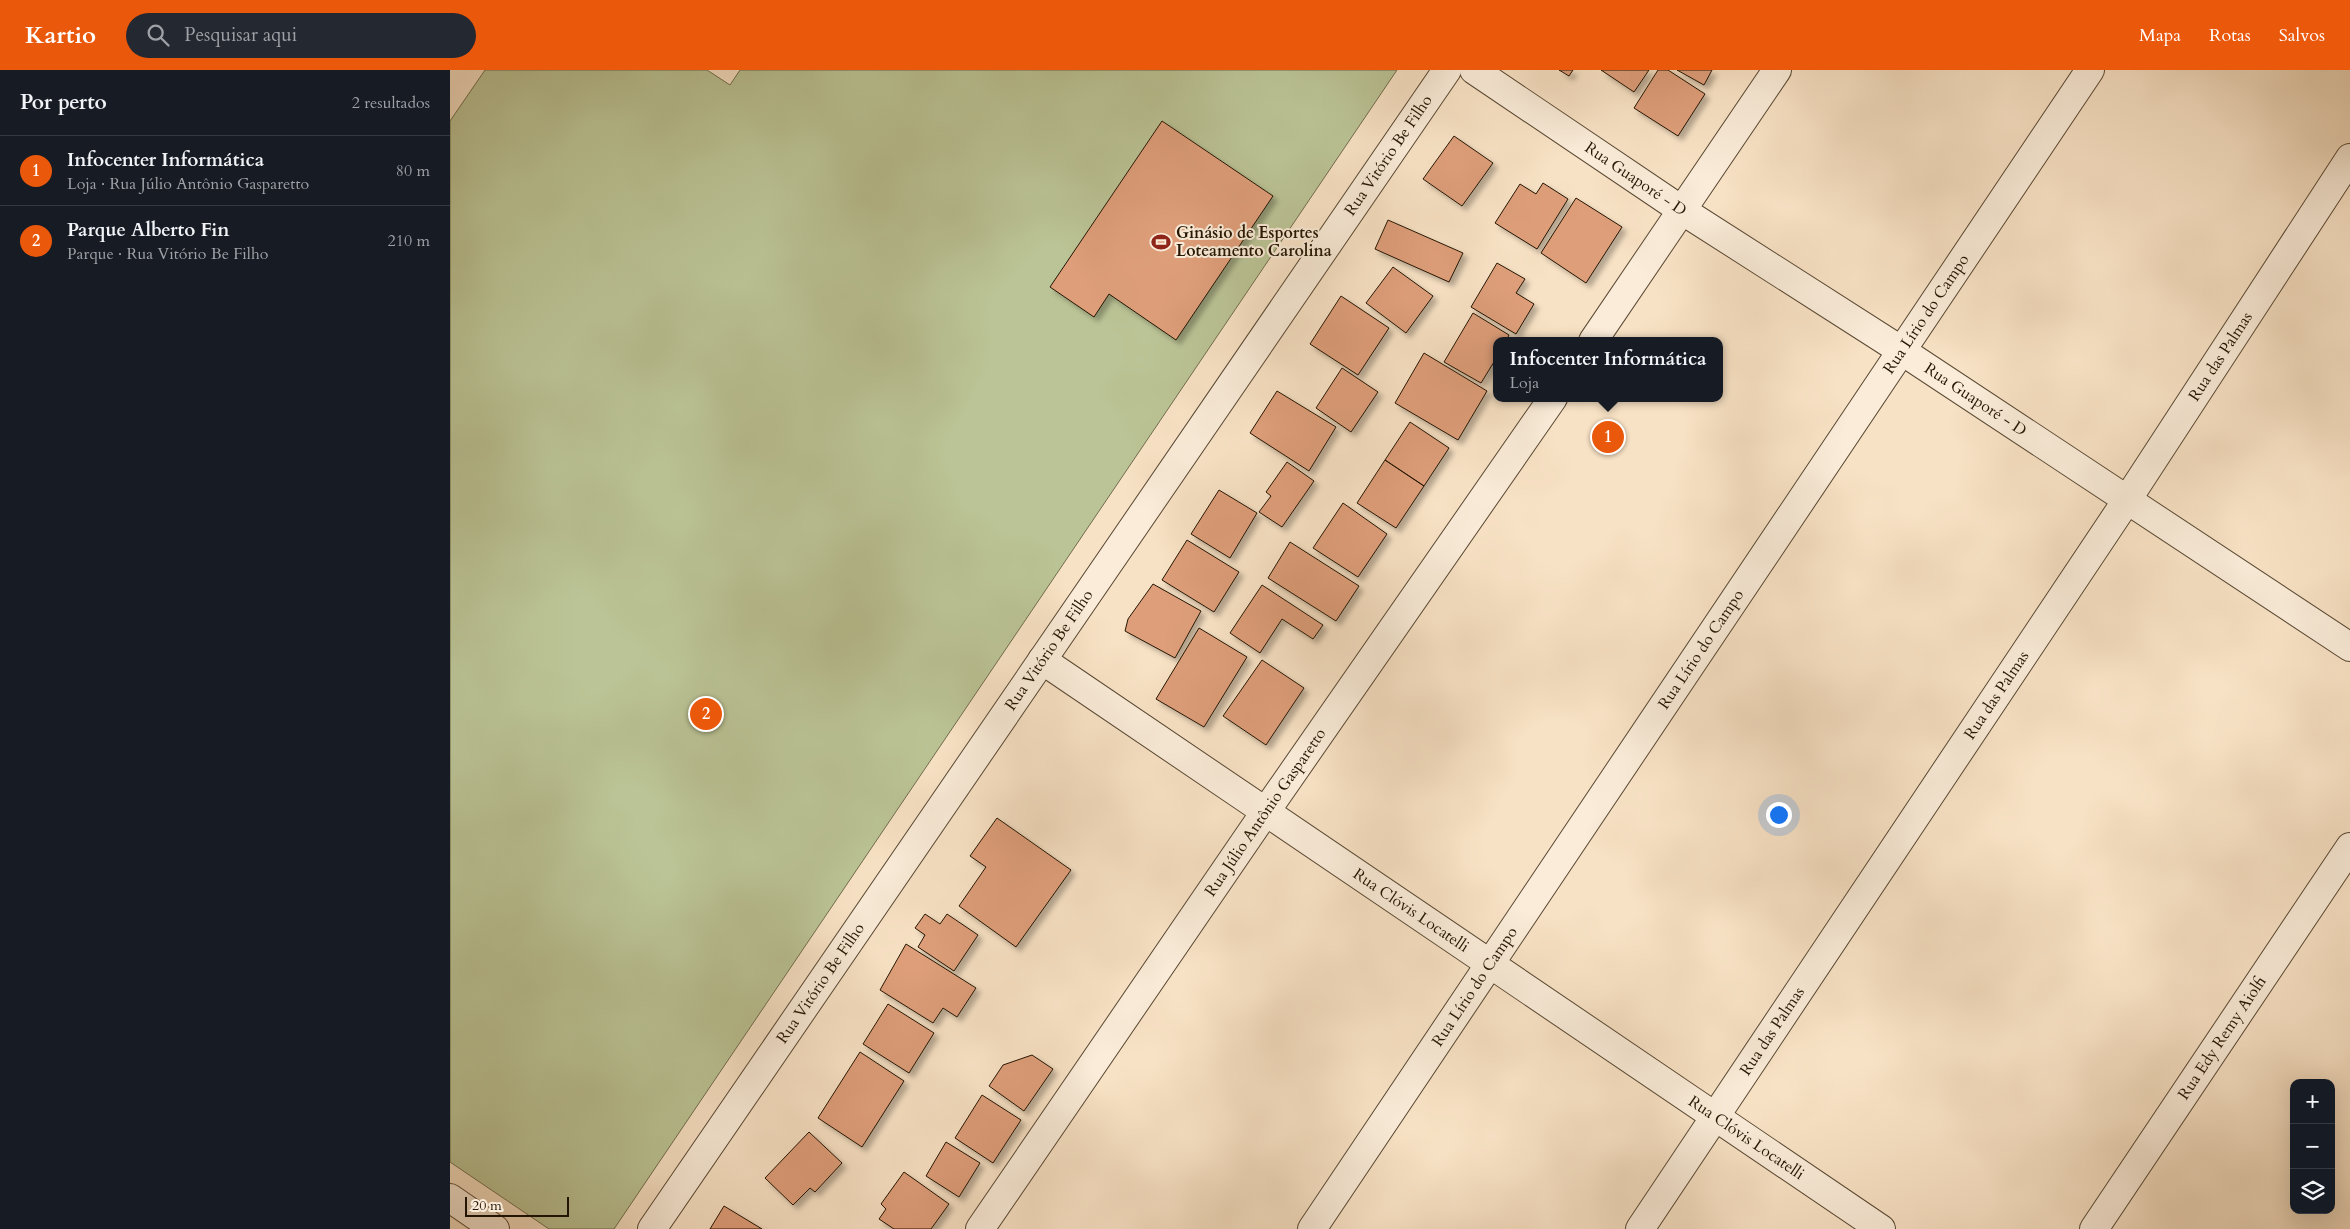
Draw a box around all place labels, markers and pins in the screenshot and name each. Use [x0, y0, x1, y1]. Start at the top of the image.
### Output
place label: Ginásio de Esportes Loteamento Carolina [1176, 222, 1332, 262]
sports icon: Ginásio de Esportes Loteamento Carolina [1150, 231, 1172, 253]
pin: 1 [1592, 418, 1624, 456]
pin: 2 [690, 695, 722, 733]

